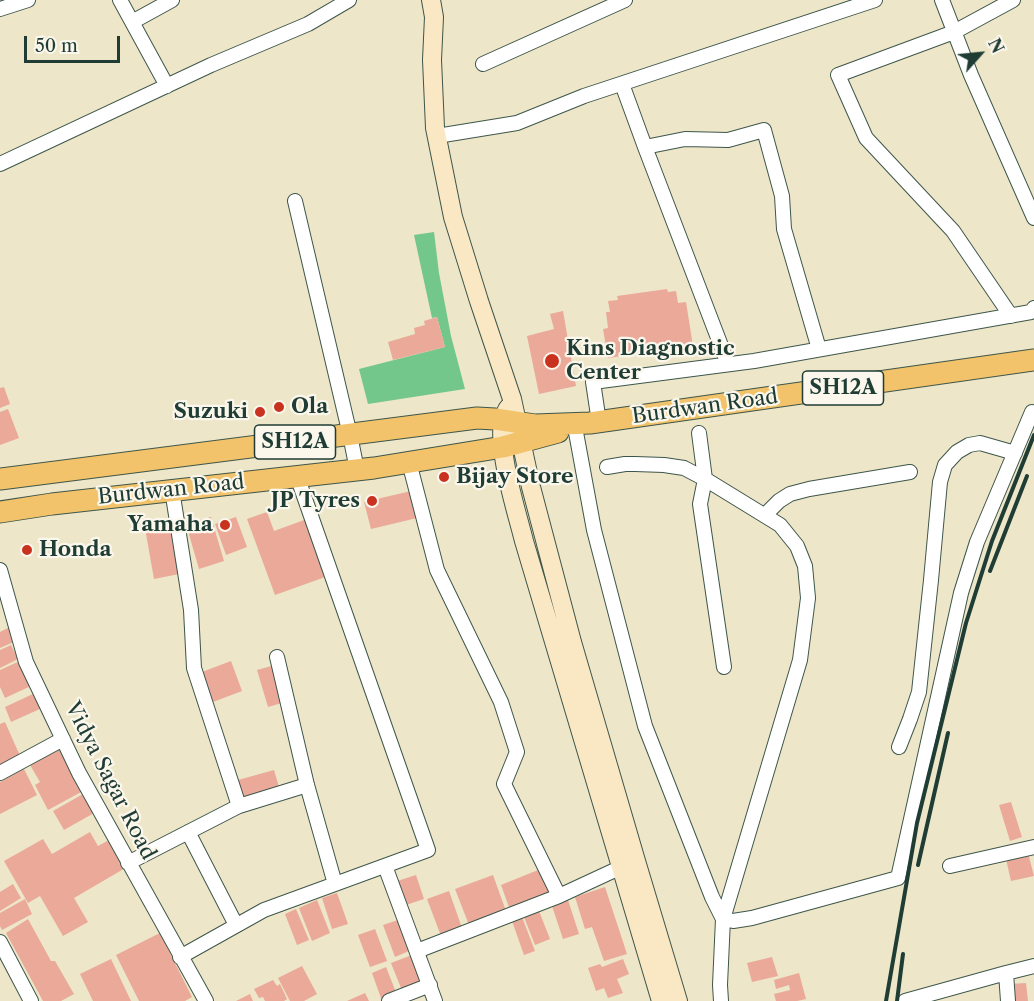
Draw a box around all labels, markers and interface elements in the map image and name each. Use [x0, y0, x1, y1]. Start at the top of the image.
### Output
scale bar [27, 24, 123, 62]
north arrow [950, 24, 1010, 84]
text: 50 m [35, 35, 78, 57]
text: N [984, 35, 1008, 57]
place label: Kins Diagnostic Center [566, 336, 735, 386]
marker: Kins Diagnostic Center [543, 352, 561, 370]
road number: SH12A [802, 371, 884, 405]
street label: Burdwan Road [630, 384, 780, 430]
place label: Ola [291, 394, 328, 420]
place label: Suzuki [174, 399, 248, 425]
marker: Ola [272, 400, 286, 414]
marker: Suzuki [253, 405, 267, 419]
road number: SH12A [254, 425, 336, 459]
place label: Bijay Store [456, 464, 574, 490]
street label: Burdwan Road [96, 470, 246, 510]
marker: Bijay Store [437, 470, 451, 484]
place label: JP Tyres [271, 488, 360, 514]
marker: JP Tyres [365, 494, 379, 508]
place label: Yamaha [128, 512, 213, 538]
marker: Yamaha [218, 518, 232, 532]
place label: Honda [39, 537, 112, 563]
marker: Honda [20, 543, 34, 557]
street label: Vidya Sagar Road [59, 698, 161, 864]

